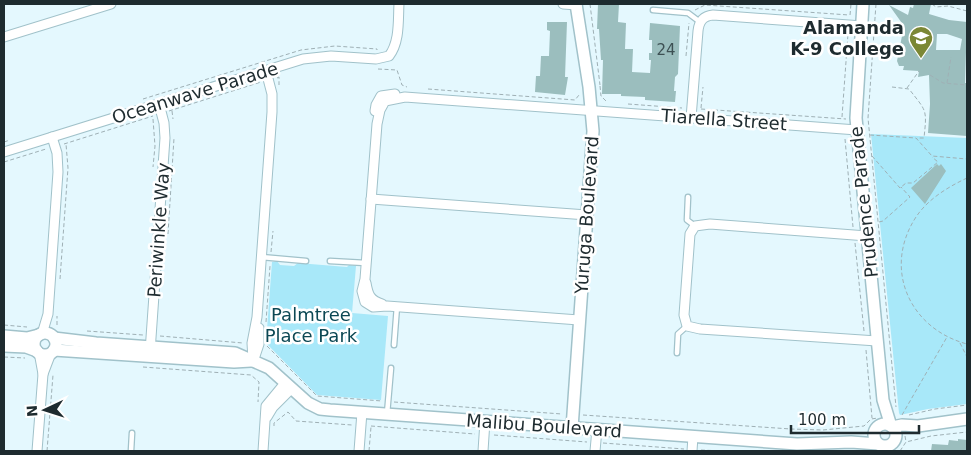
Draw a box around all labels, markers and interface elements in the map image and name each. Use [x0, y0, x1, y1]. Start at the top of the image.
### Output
place label: Alamanda K-9 College [790, 17, 904, 59]
school or university icon: Alamanda K-9 College [908, 25, 934, 59]
house number: 24 [656, 41, 676, 59]
street label: Oceanwave Parade [109, 57, 281, 128]
street label: Tiarella Street [659, 105, 788, 134]
street label: Prudence Parade [845, 125, 882, 279]
street label: Yuruga Boulevard [570, 135, 602, 296]
street label: Periwinkle Way [143, 161, 174, 298]
park label: Palmtree Place Park [265, 304, 358, 346]
north arrow [20, 385, 70, 435]
scale bar [791, 402, 918, 434]
text: N [24, 405, 40, 417]
street label: Malibu Boulevard [465, 410, 623, 441]
text: 100 m [798, 411, 846, 429]

